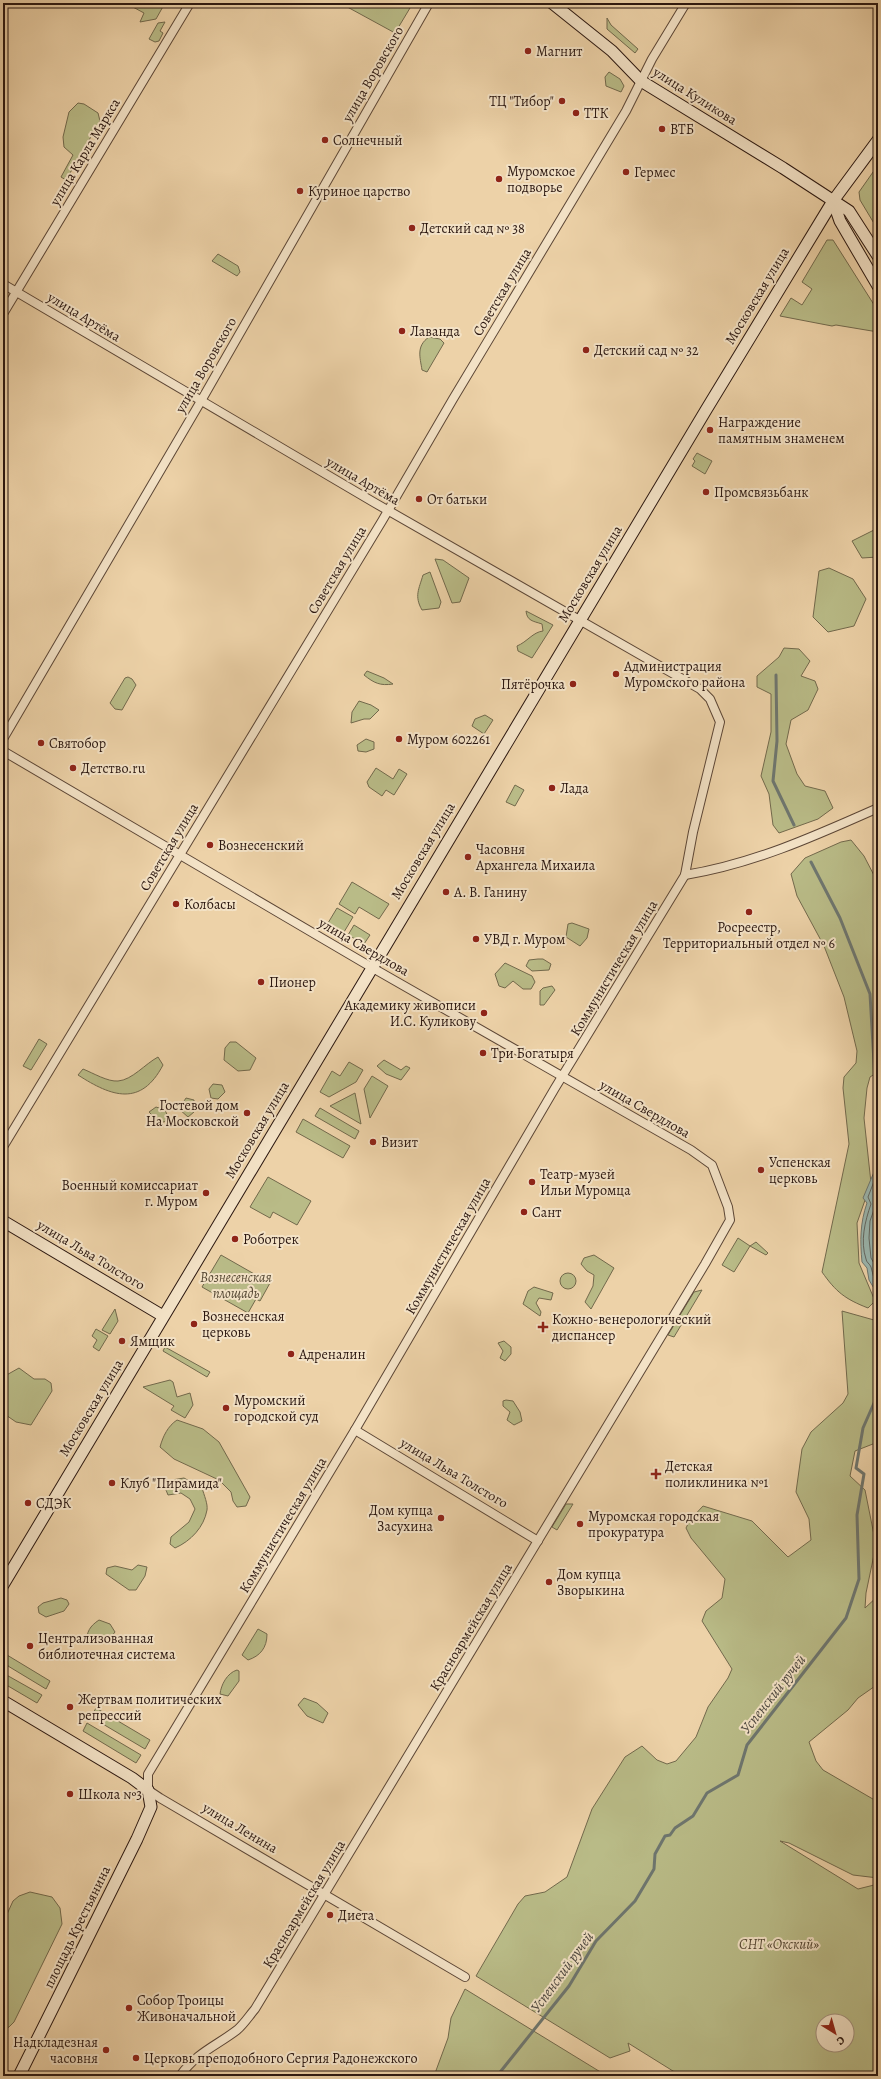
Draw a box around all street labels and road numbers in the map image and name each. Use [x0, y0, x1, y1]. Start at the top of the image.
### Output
street label: улица Воровского [337, 22, 408, 126]
street label: улица Куликова [649, 62, 741, 130]
street label: улица Карла Маркса [45, 94, 125, 210]
street label: Московская улица [720, 243, 794, 348]
street label: Советская улица [468, 244, 536, 340]
street label: улица Артёма [43, 287, 125, 347]
street label: улица Воровского [170, 313, 241, 417]
street label: улица Артёма [322, 452, 404, 510]
street label: Московская улица [553, 521, 627, 626]
street label: Советская улица [303, 522, 371, 618]
street label: Московская улица [386, 798, 460, 903]
street label: Советская улица [135, 799, 203, 895]
street label: Коммунистическая улица [566, 896, 662, 1039]
street label: улица Свердлова [314, 913, 413, 981]
street label: улица Свердлова [595, 1075, 694, 1143]
street label: Московская улица [220, 1077, 294, 1182]
street label: Коммунистическая улица [401, 1173, 495, 1318]
street label: улица Льва Толстого [33, 1215, 148, 1295]
street label: Московская улица [54, 1355, 128, 1460]
street label: улица Льва Толстого [396, 1433, 511, 1513]
street label: Коммунистическая улица [235, 1453, 331, 1596]
street label: Красноармейская улица [425, 1559, 517, 1695]
street label: улица Ленина [198, 1798, 282, 1858]
street label: Красноармейская улица [258, 1836, 350, 1972]
street label: площадь Крестьянина [39, 1862, 115, 1991]

